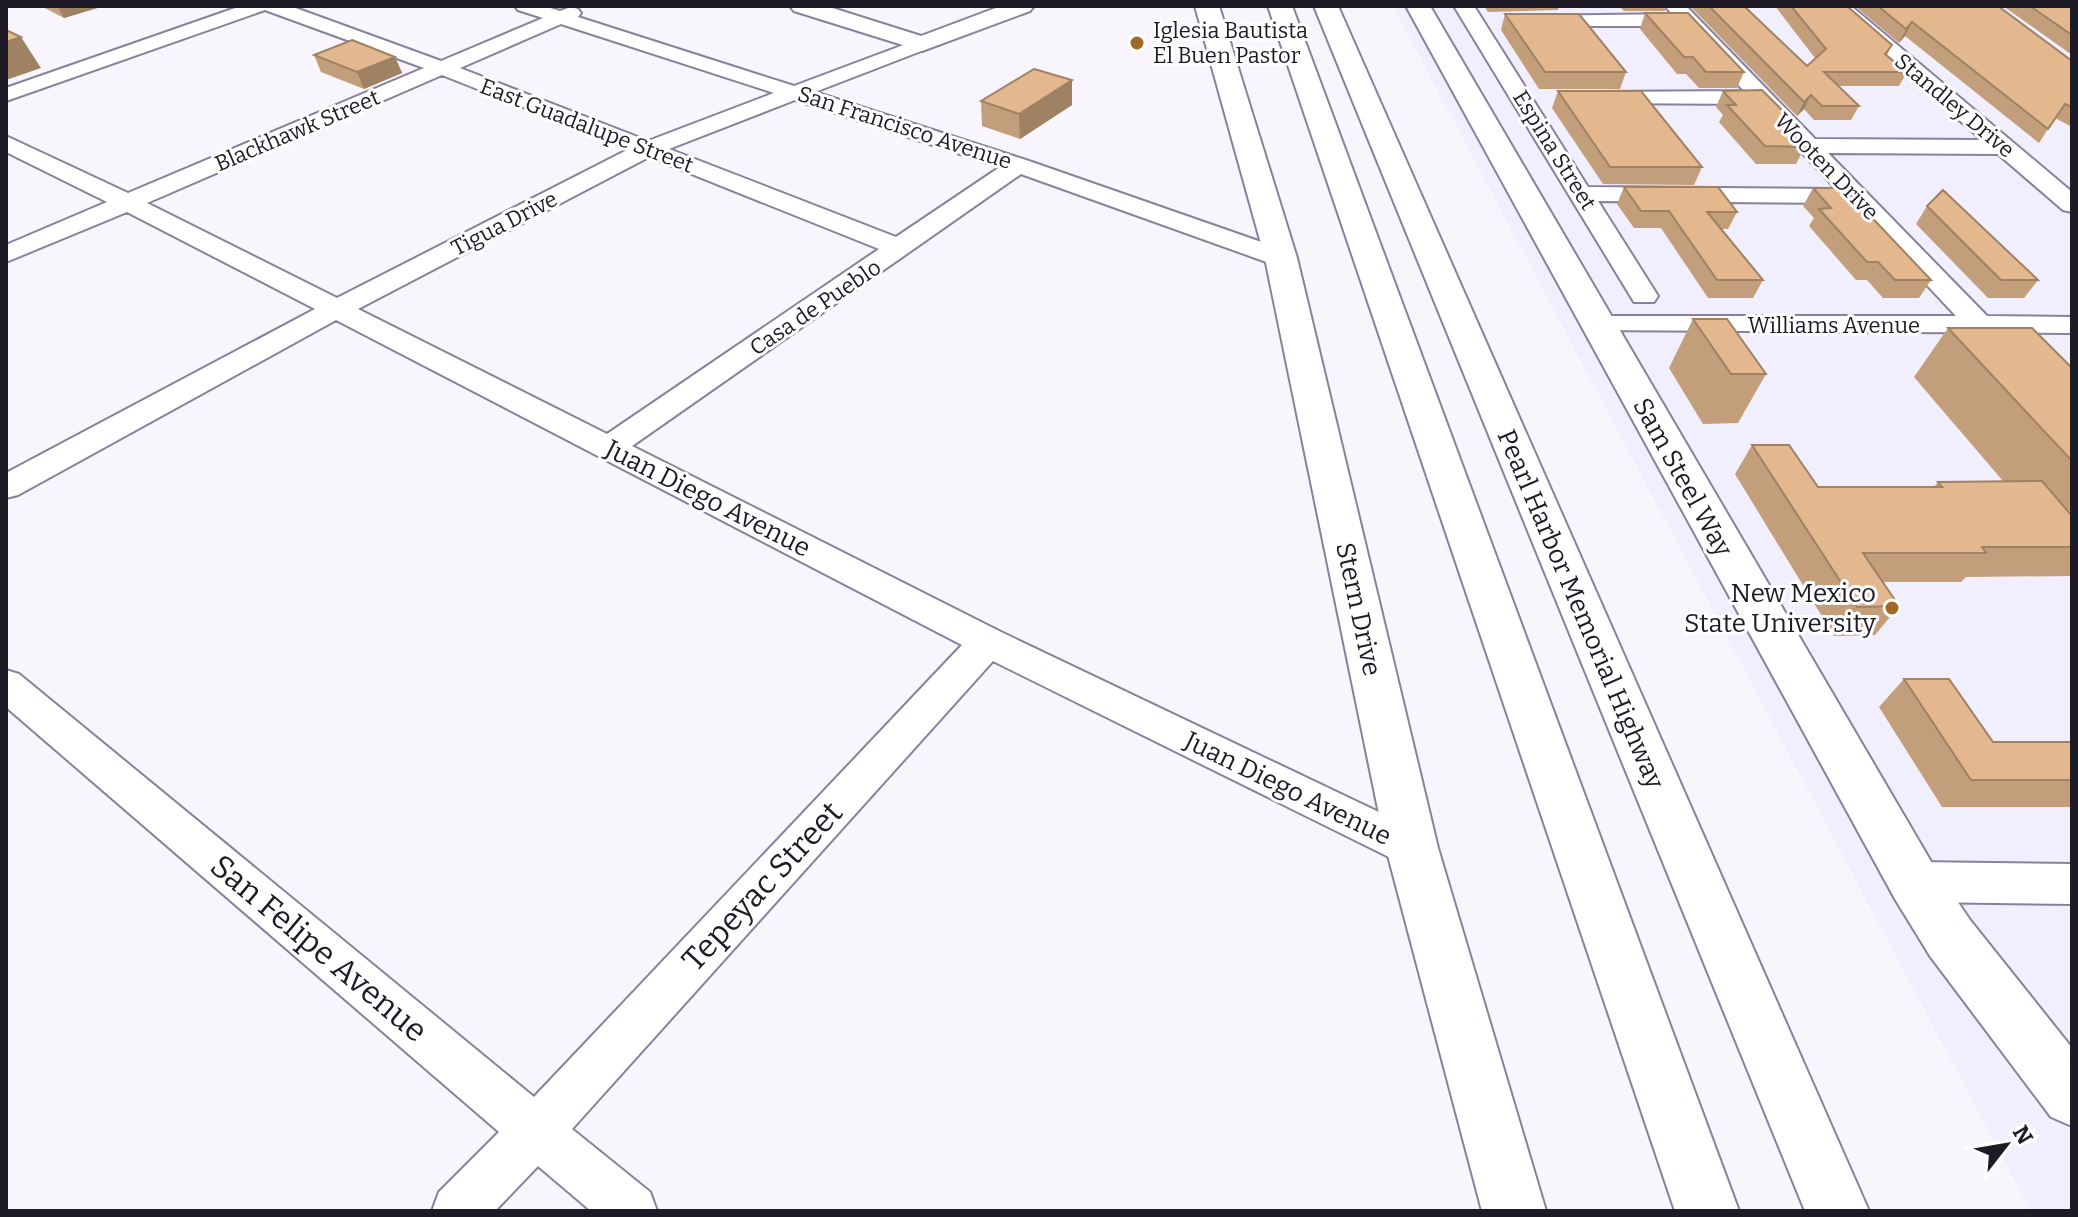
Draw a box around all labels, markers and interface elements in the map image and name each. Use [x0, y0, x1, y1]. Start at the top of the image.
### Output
place label: Iglesia Bautista El Buen Pastor [1153, 17, 1308, 69]
marker: Iglesia Bautista El Buen Pastor [1128, 34, 1146, 52]
street label: Standley Drive [1889, 48, 2020, 163]
street label: East Guadalupe Street [476, 72, 697, 179]
street label: San Francisco Avenue [794, 80, 1015, 175]
street label: Blackhawk Street [211, 84, 384, 177]
street label: Espina Street [1507, 85, 1602, 215]
street label: Wooten Drive [1769, 107, 1884, 226]
street label: Tigua Drive [447, 185, 562, 262]
street label: Casa de Pueblo [745, 254, 886, 361]
street label: Williams Avenue [1748, 312, 1920, 339]
street label: Sam Steel Way [1626, 393, 1739, 562]
street label: Pearl Harbor Memorial Highway [1491, 425, 1671, 794]
street label: Juan Diego Avenue [599, 433, 816, 564]
street label: Stern Drive [1329, 540, 1388, 679]
place label: New Mexico State University [1684, 578, 1876, 639]
marker: New Mexico State University [1883, 599, 1901, 617]
street label: Juan Diego Avenue [1178, 724, 1396, 852]
street label: Tepeyac Street [674, 793, 850, 978]
street label: San Felipe Avenue [203, 846, 435, 1050]
north arrow [1966, 1105, 2046, 1185]
text: N [2007, 1121, 2039, 1149]

